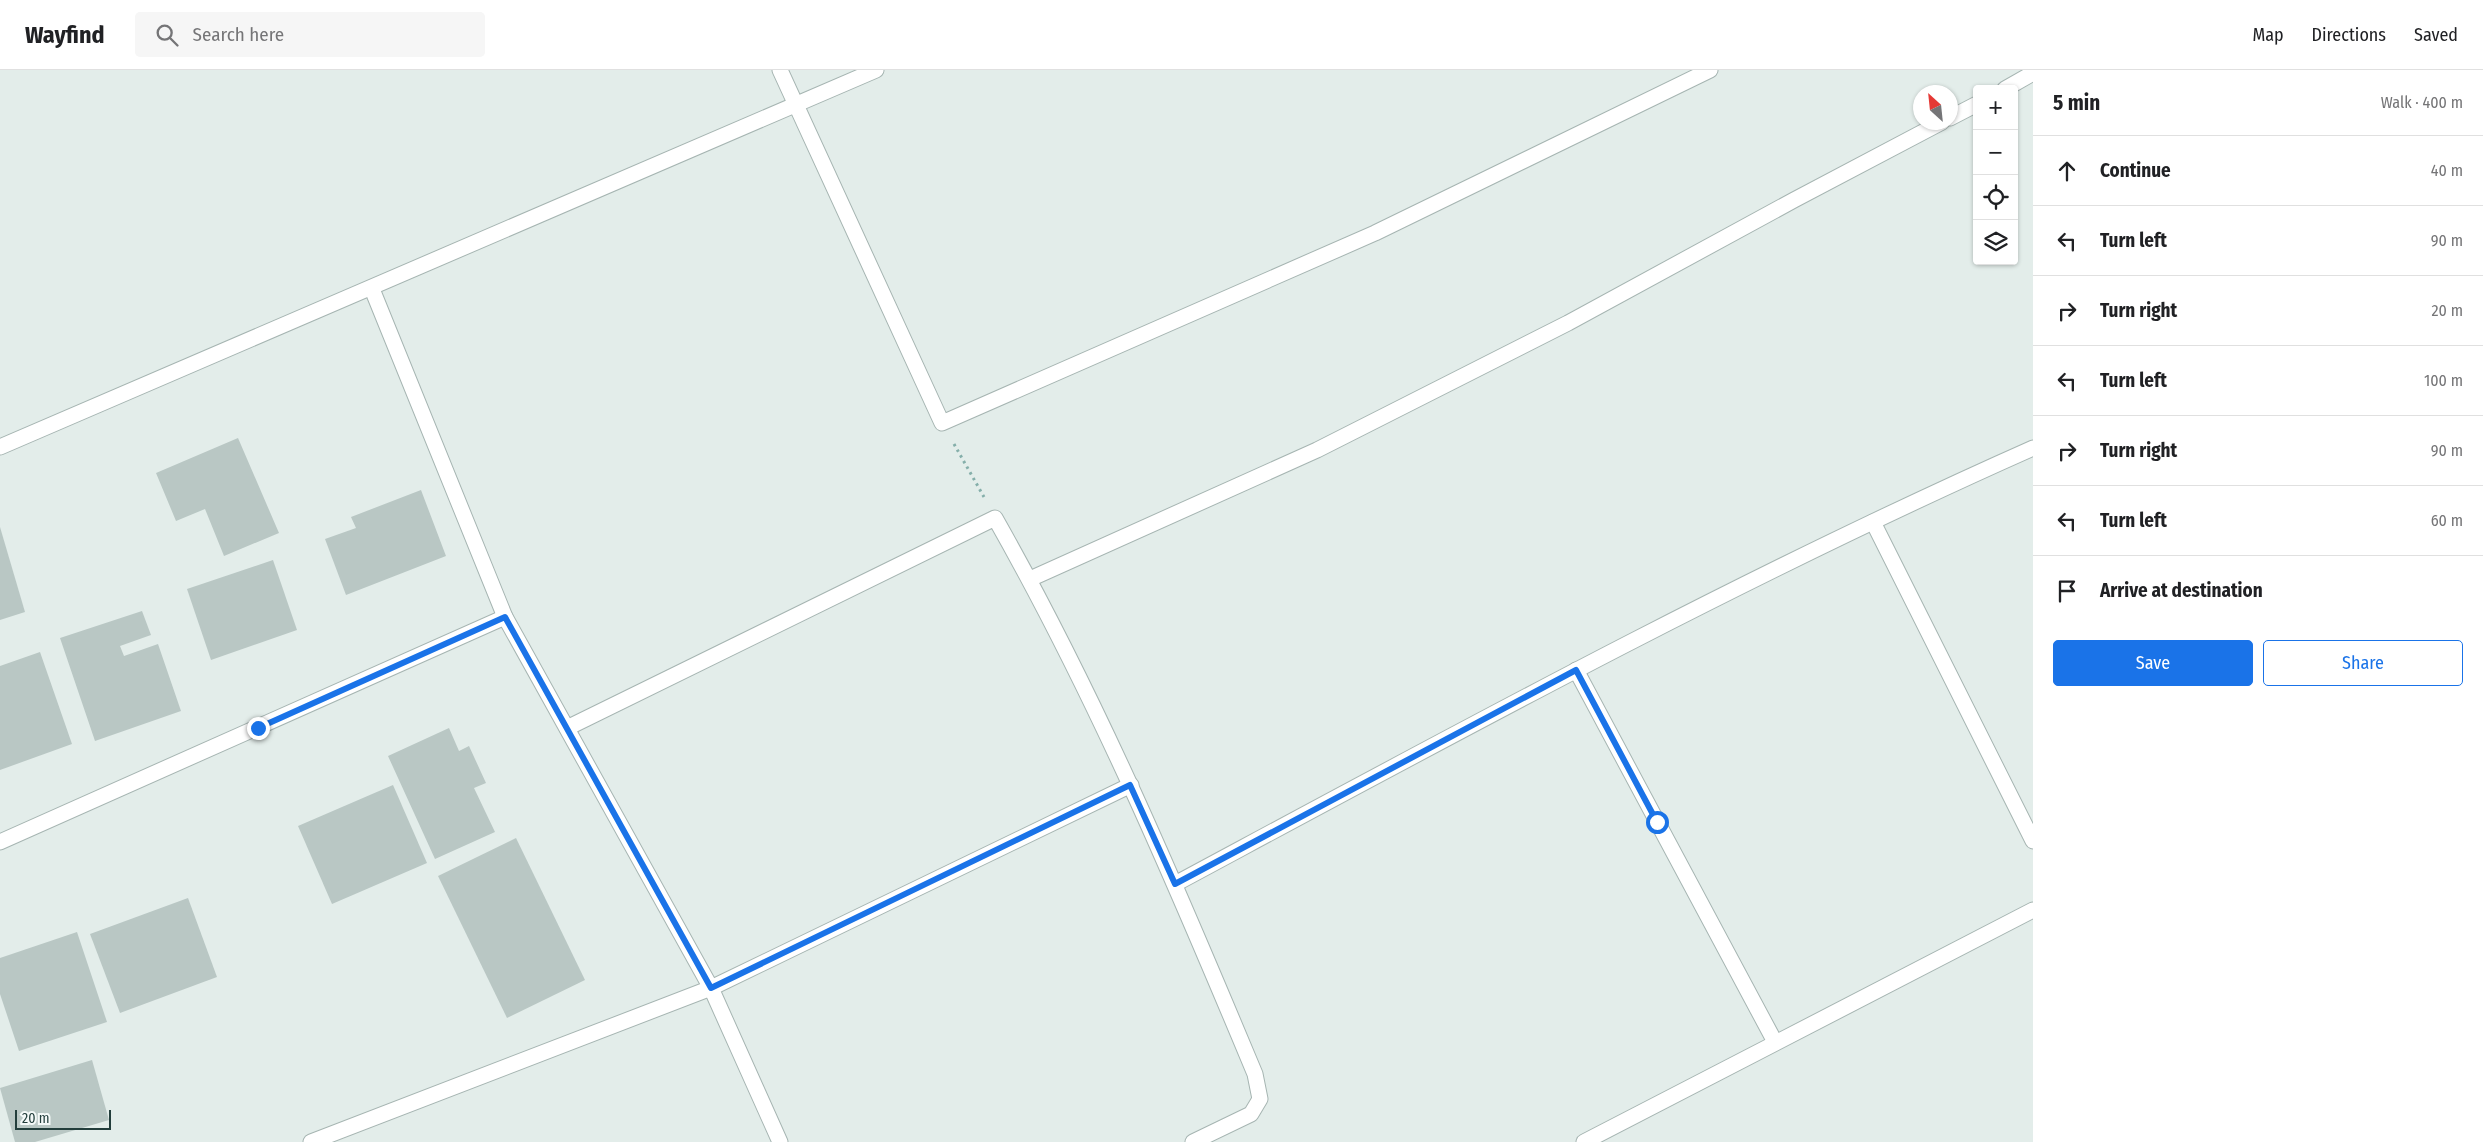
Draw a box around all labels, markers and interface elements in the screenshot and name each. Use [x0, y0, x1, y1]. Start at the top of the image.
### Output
search box [135, 12, 485, 57]
text: Wayfind [25, 21, 105, 49]
icon: search [153, 21, 181, 49]
text: Search here [193, 23, 284, 46]
text: Map [2252, 24, 2284, 46]
text: Directions [2312, 24, 2386, 46]
text: Saved [2414, 24, 2458, 46]
north arrow [1913, 85, 1958, 130]
map controls [1973, 85, 2018, 265]
button: + [1973, 85, 2018, 130]
text: 5 min [2053, 90, 2100, 116]
text: Walk · 400 m [2381, 93, 2463, 112]
button: − [1973, 130, 2018, 175]
icon: ahead [2053, 157, 2081, 185]
text: Continue [2100, 159, 2171, 182]
text: 40 m [2431, 161, 2463, 180]
button: locate [1973, 175, 2018, 220]
button: layers [1973, 220, 2018, 265]
icon: left [2053, 227, 2081, 255]
text: Turn left [2100, 229, 2167, 252]
text: 90 m [2431, 231, 2463, 250]
icon: right [2053, 297, 2081, 325]
text: Turn right [2100, 299, 2177, 322]
text: 20 m [2432, 301, 2463, 320]
icon: left [2053, 367, 2081, 395]
text: Turn left [2100, 369, 2167, 392]
text: 100 m [2424, 371, 2463, 390]
icon: right [2053, 437, 2081, 465]
text: Turn right [2100, 439, 2177, 462]
text: 90 m [2431, 441, 2463, 460]
icon: left [2053, 507, 2081, 535]
text: Turn left [2100, 509, 2167, 532]
text: 60 m [2431, 511, 2463, 530]
icon: arrive [2053, 577, 2081, 605]
text: Arrive at destination [2100, 579, 2263, 602]
button: Save [2053, 640, 2253, 686]
button: Share [2263, 640, 2463, 686]
route end [247, 717, 270, 740]
route start [1646, 811, 1669, 834]
scale bar [15, 1107, 111, 1130]
text: 20 m [22, 1110, 50, 1127]

